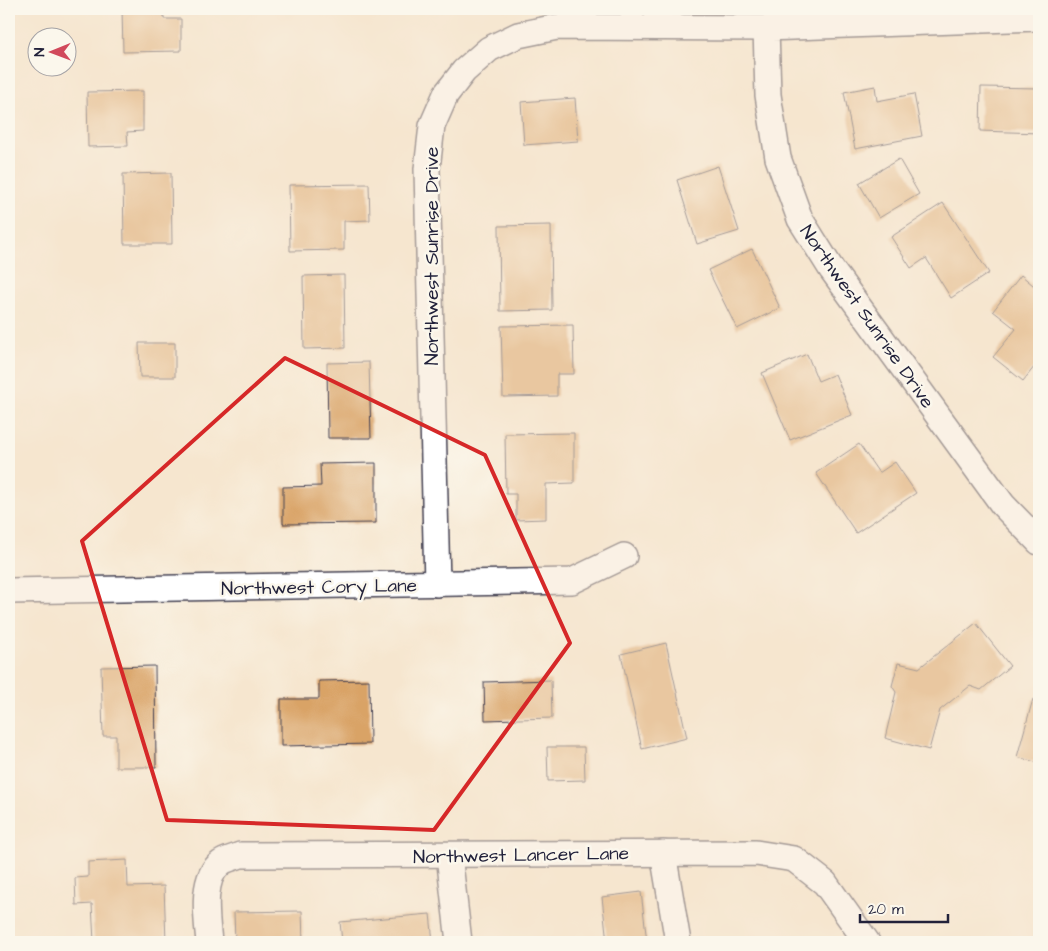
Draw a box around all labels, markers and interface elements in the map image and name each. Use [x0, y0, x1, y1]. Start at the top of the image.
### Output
north arrow [28, 28, 78, 78]
text: N [30, 47, 50, 57]
street label: Northwest Sunrise Drive [419, 147, 446, 365]
street label: Northwest Sunrise Drive [793, 220, 941, 414]
street label: Northwest Cory Lane [221, 572, 417, 604]
street label: Northwest Lancer Lane [413, 840, 629, 871]
scale bar [860, 891, 948, 923]
text: 20 m [868, 899, 904, 920]

